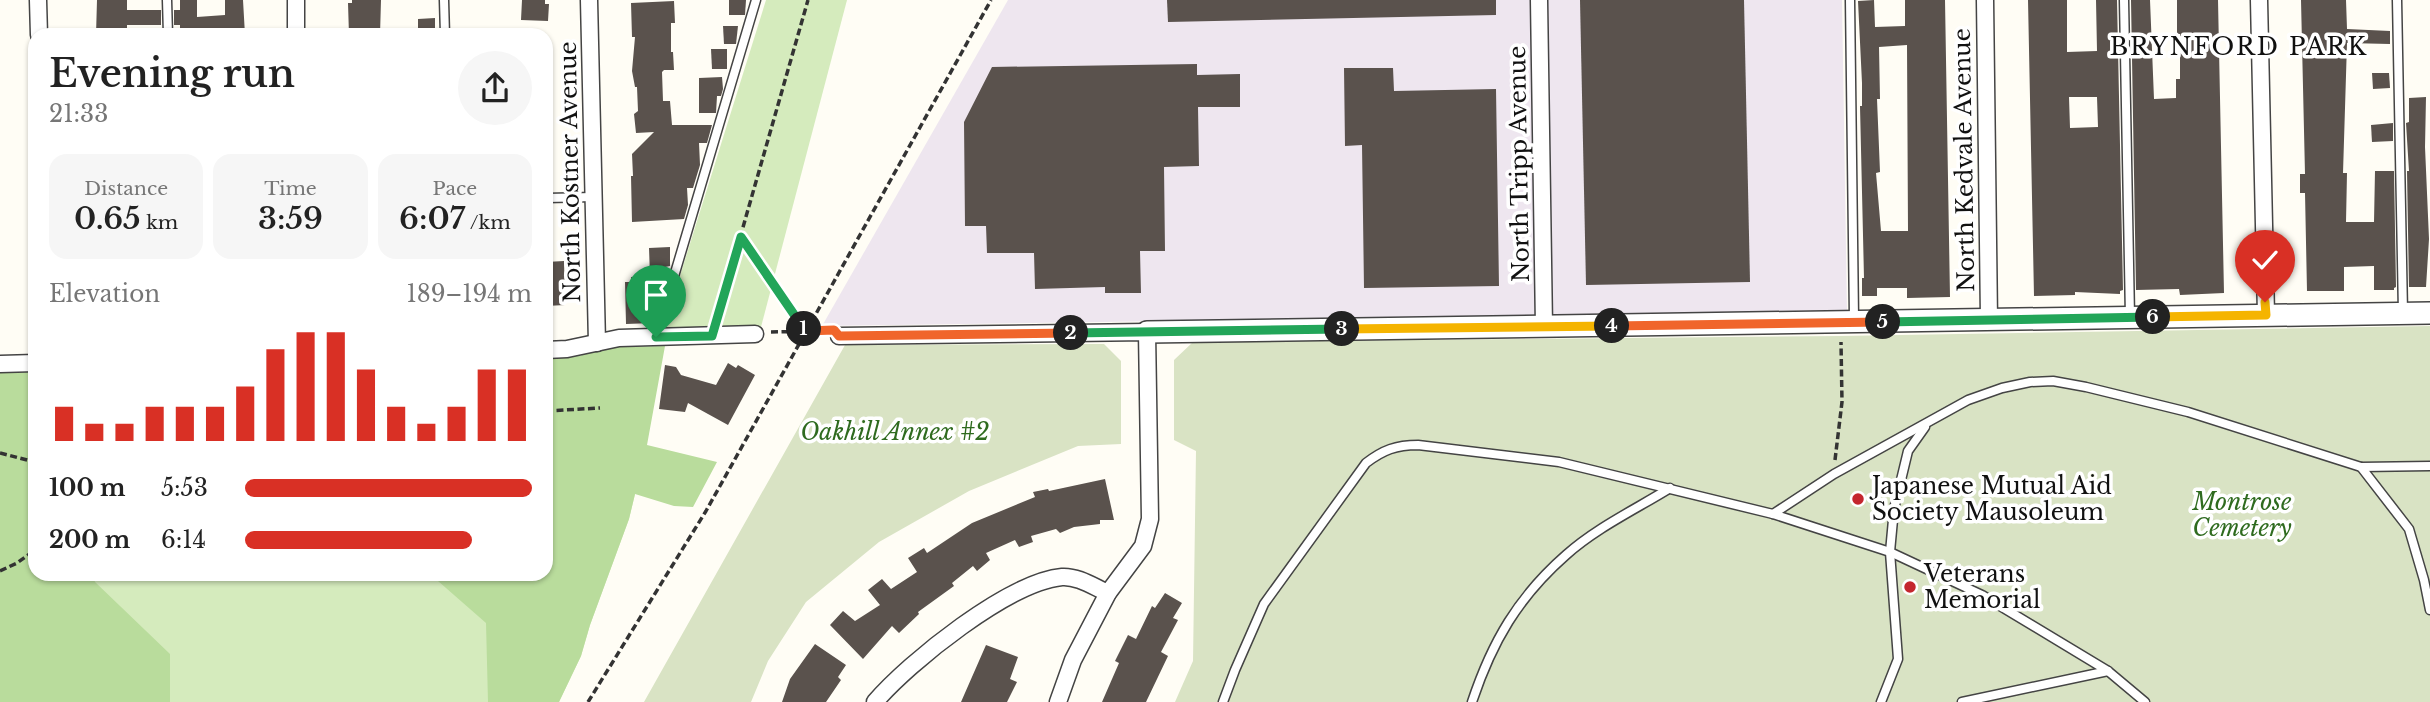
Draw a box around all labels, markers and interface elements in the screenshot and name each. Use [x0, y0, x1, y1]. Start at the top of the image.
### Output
street label: North Kedvale Avenue [1948, 28, 1980, 292]
district label: BRYNFORD PARK [2110, 32, 2368, 61]
street label: North Kostner Avenue [554, 41, 586, 303]
street label: North Tripp Avenue [1503, 45, 1535, 283]
text: Evening run [49, 50, 295, 97]
button: share [458, 51, 532, 125]
text: 21:33 [49, 100, 108, 128]
text: Distance [84, 177, 168, 200]
text: Time [264, 177, 317, 200]
text: Pace [433, 177, 477, 200]
text: 0.65 [74, 200, 141, 237]
text: 3:59 [258, 200, 323, 237]
text: 6:07 [399, 200, 465, 237]
text: km [141, 211, 178, 234]
text: /km [465, 211, 511, 234]
pin [2235, 230, 2295, 302]
icon: check [2246, 241, 2284, 279]
pin [626, 265, 686, 337]
icon: arrive [637, 276, 675, 314]
text: Elevation [49, 280, 160, 308]
text: 189–194 m [407, 280, 532, 308]
pin: 6 [2136, 300, 2170, 334]
pin: 5 [1866, 304, 1900, 340]
text: 6 [2146, 305, 2159, 328]
pin: 4 [1594, 308, 1630, 344]
text: 5 [1877, 310, 1888, 333]
pin: 1 [786, 312, 822, 346]
pin: 3 [1324, 312, 1360, 346]
text: 4 [1605, 314, 1618, 337]
pin: 2 [1054, 316, 1088, 350]
text: 1 [799, 317, 808, 340]
text: 3 [1335, 317, 1348, 340]
text: 2 [1064, 321, 1077, 344]
park label: Oakhill Annex #2 [801, 418, 989, 446]
place label: Japanese Mutual Aid Society Mausoleum [1869, 472, 2112, 526]
text: 100 m [49, 474, 125, 502]
text: 5:53 [161, 474, 208, 502]
park label: Montrose Cemetery [2191, 488, 2292, 542]
marker: Japanese Mutual Aid Society Mausoleum [1850, 491, 1866, 507]
text: 200 m [49, 526, 130, 554]
text: 6:14 [161, 526, 206, 554]
place label: Veterans Memorial [1923, 560, 2040, 614]
marker: Veterans Memorial [1902, 579, 1918, 595]

